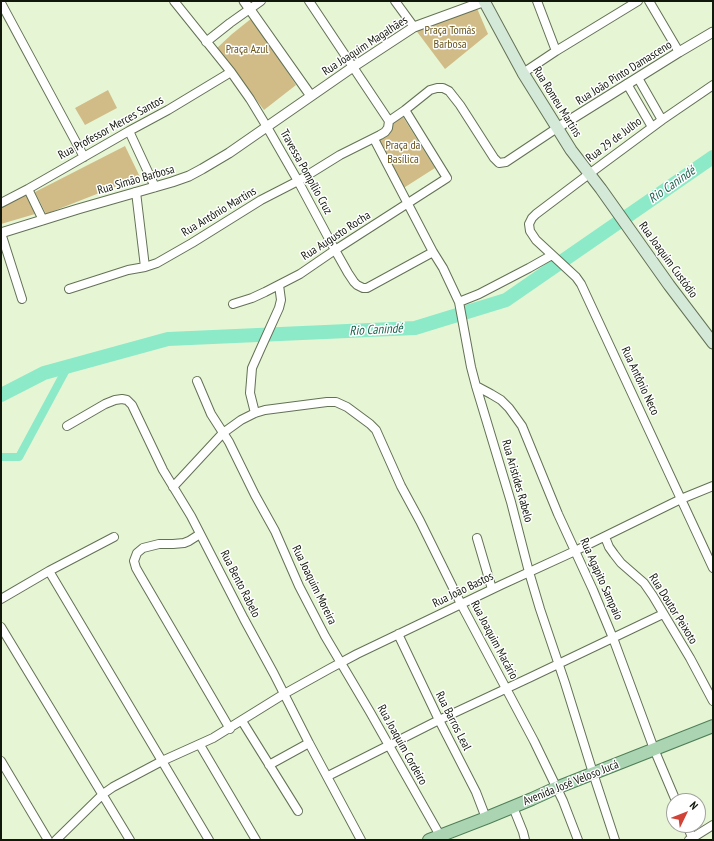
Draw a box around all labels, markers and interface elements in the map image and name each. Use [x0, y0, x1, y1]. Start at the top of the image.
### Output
street label: Rua Joaquim Magalhães [320, 13, 410, 79]
park label: Praça Tomás Barbosa [425, 24, 475, 52]
street label: Rua João Pinto Damasceno [573, 38, 675, 108]
park label: Praça Azul [226, 43, 268, 57]
street label: Rua Romeu Martins [530, 64, 584, 140]
street label: Rua Professor Merces Santos [56, 93, 166, 163]
street label: Rua 29 de Julho [583, 114, 645, 166]
street label: Travessa Pompílio Cruz [277, 127, 335, 217]
park label: Praça da Basílica [386, 139, 420, 167]
street label: Rua Simão Barbosa [96, 162, 176, 198]
water label: Rio Canindé [646, 163, 698, 207]
street label: Rua Antônio Martins [179, 184, 259, 240]
street label: Rua Augusto Rocha [299, 208, 373, 264]
street label: Rua Joaquim Custódio [636, 219, 700, 301]
water label: Rio Canindé [349, 321, 403, 339]
street label: Rua Antônio Neco [618, 345, 662, 417]
street label: Rua Aristides Rabelo [498, 438, 536, 524]
street label: Rua Agapito Sampaio [576, 536, 626, 622]
street label: Rua Joaquim Moreira [289, 543, 339, 627]
street label: Rua Bento Rabelo [217, 548, 263, 620]
street label: Rua João Bastos [430, 569, 496, 611]
street label: Rua Doutor Peixoto [646, 571, 700, 647]
street label: Rua Joaquim Macário [467, 598, 521, 682]
street label: Rua Barros Leal [432, 689, 474, 753]
street label: Rua Joaquim Cordeiro [374, 702, 430, 788]
street label: Avenida José Veloso Jucá [521, 757, 621, 809]
north arrow [666, 793, 706, 833]
text: N [687, 799, 701, 812]

